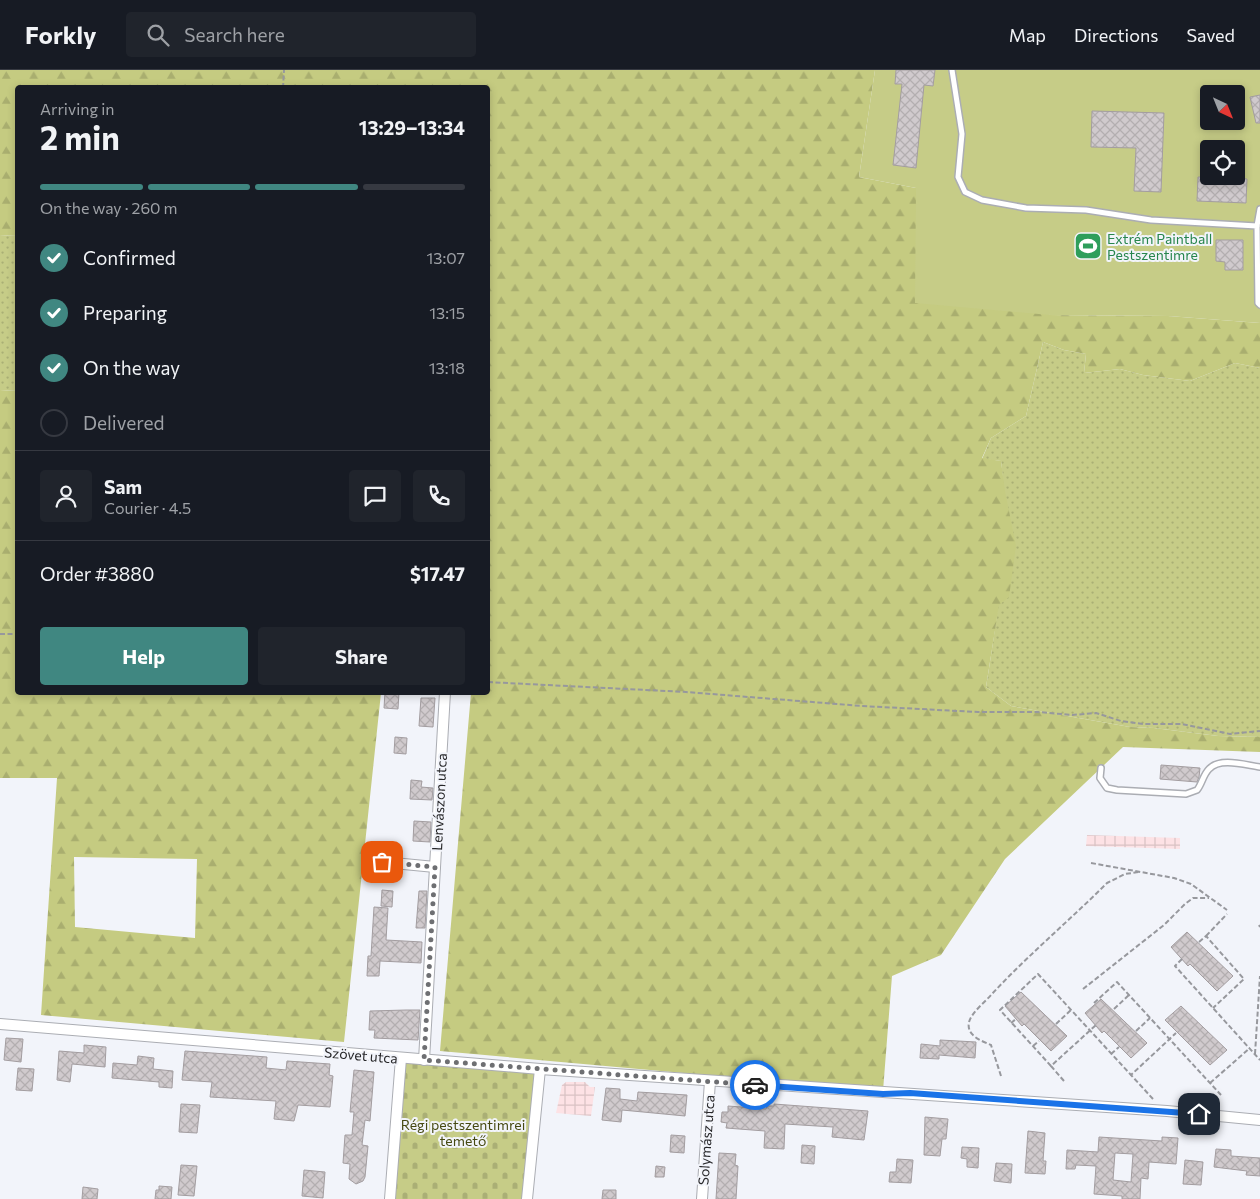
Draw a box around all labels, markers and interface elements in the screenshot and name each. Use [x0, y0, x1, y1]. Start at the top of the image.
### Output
search box [126, 12, 476, 57]
text: Forkly [25, 20, 96, 49]
icon: search [144, 21, 172, 49]
text: Search here [184, 23, 285, 46]
text: Map [1009, 24, 1046, 46]
text: Directions [1074, 24, 1158, 46]
text: Saved [1186, 24, 1235, 46]
north arrow [1200, 85, 1245, 130]
map controls [1200, 85, 1245, 185]
text: Arriving in [40, 99, 114, 118]
text: 13:29–13:34 [359, 116, 465, 139]
text: 2 min [40, 117, 120, 157]
button: locate [1200, 140, 1245, 185]
text: On the way · 260 m [40, 198, 178, 217]
place label: Extrém Paintball Pestszentimre [1107, 230, 1212, 263]
sports icon: Extrém Paintball Pestszentimre [1073, 231, 1103, 261]
icon: check [40, 244, 68, 272]
text: Confirmed [83, 246, 176, 269]
text: 13:07 [426, 248, 465, 267]
icon: check [40, 299, 68, 327]
text: Preparing [83, 301, 167, 324]
text: 13:15 [429, 303, 465, 322]
icon: check [40, 354, 68, 382]
text: On the way [83, 356, 180, 379]
text: 13:18 [429, 358, 465, 377]
text: Delivered [83, 411, 164, 434]
button: person [40, 470, 92, 522]
button: chat [349, 470, 401, 522]
button: phone [413, 470, 465, 522]
text: Sam [104, 475, 142, 498]
text: Courier · 4.5 [104, 498, 191, 517]
text: Order #3880 [40, 562, 154, 585]
text: $17.47 [410, 562, 465, 585]
button: Help [40, 627, 248, 685]
button: Share [258, 627, 465, 685]
street label: Lenvászon utca [428, 753, 450, 851]
pin [361, 841, 403, 883]
icon: bag [368, 848, 396, 876]
street label: Szövet utca [324, 1043, 398, 1067]
courier [730, 1060, 780, 1110]
icon: car [741, 1071, 769, 1099]
pin [1178, 1093, 1220, 1135]
street label: Solymász utca [694, 1094, 718, 1186]
icon: home [1185, 1100, 1213, 1128]
park label: Régi pestszentimrei temető [401, 1116, 525, 1149]

